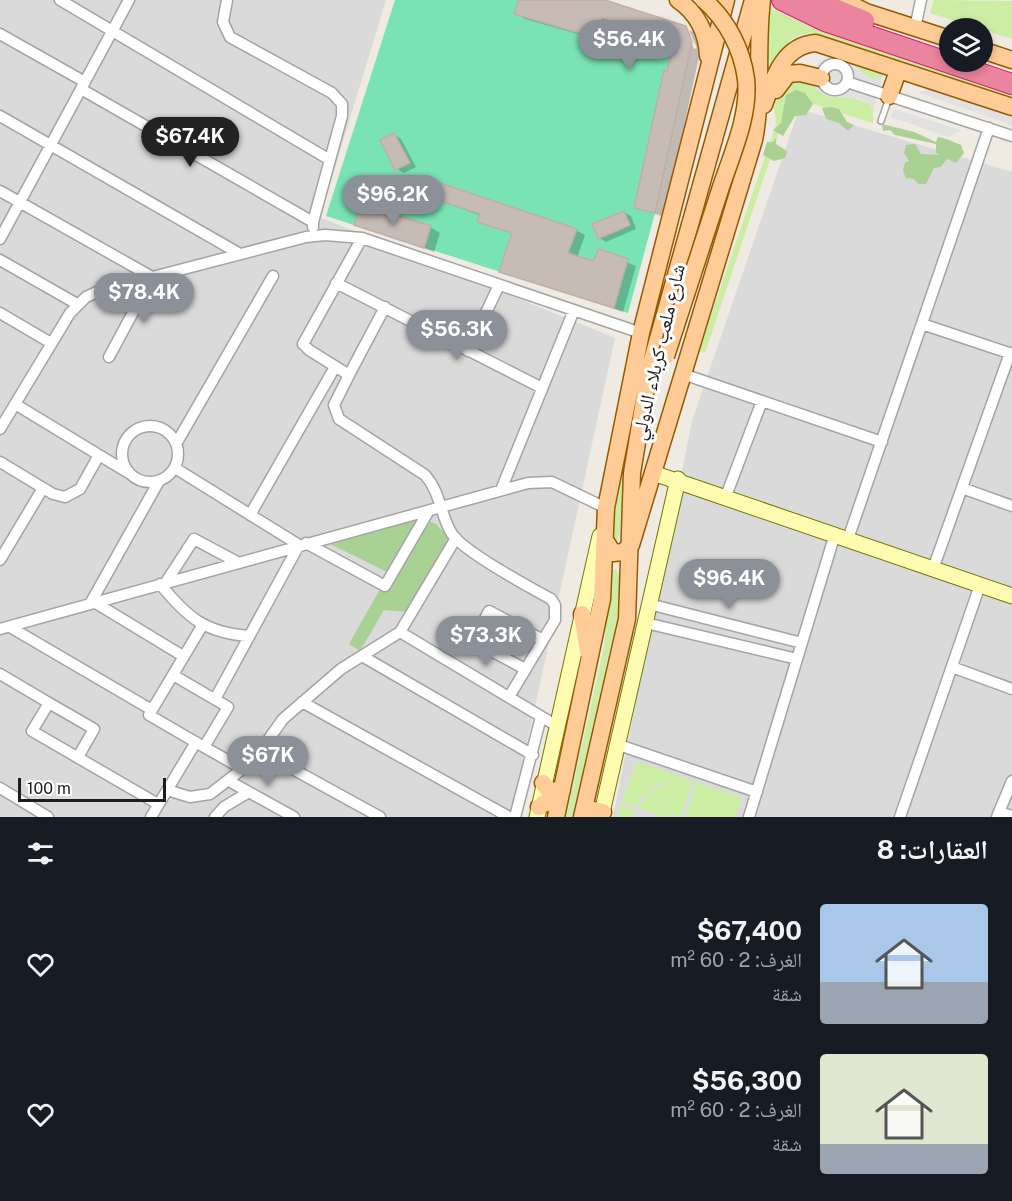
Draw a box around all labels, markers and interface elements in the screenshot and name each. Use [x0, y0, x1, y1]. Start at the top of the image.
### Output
map controls [939, 18, 993, 72]
button: layers [939, 18, 993, 72]
pin: $56.4K [580, 20, 678, 71]
text: $56.4K [592, 27, 666, 51]
pin: $67.4K [141, 117, 239, 168]
text: $67.4K [155, 124, 225, 148]
pin: $96.2K [344, 175, 442, 226]
text: $96.2K [357, 182, 429, 206]
street label: شارع ملعب كربلاء الدولي [626, 262, 694, 443]
pin: $78.4K [95, 273, 193, 324]
text: $78.4K [108, 280, 180, 304]
pin: $56.3K [408, 310, 506, 361]
text: $56.3K [420, 317, 494, 341]
pin: $96.4K [680, 559, 778, 610]
text: $96.4K [693, 566, 765, 590]
pin: $73.3K [437, 616, 535, 667]
text: $73.3K [450, 623, 522, 647]
pin: $67K [232, 736, 304, 787]
text: $67K [241, 743, 295, 767]
scale bar [18, 775, 166, 802]
text: 100 m [27, 779, 71, 798]
text: العقارات: 8 [877, 834, 988, 865]
icon: filters [24, 837, 57, 870]
text: $67,400 [697, 915, 802, 946]
icon: home [868, 928, 940, 1000]
icon: heart [24, 948, 57, 981]
text: الغرف: 2 · 60 m² [670, 948, 802, 972]
text: شقة [772, 982, 802, 1006]
text: $56,300 [692, 1065, 802, 1096]
icon: home [868, 1078, 940, 1150]
icon: heart [24, 1098, 57, 1131]
text: الغرف: 2 · 60 m² [670, 1098, 802, 1122]
text: شقة [772, 1132, 802, 1156]

